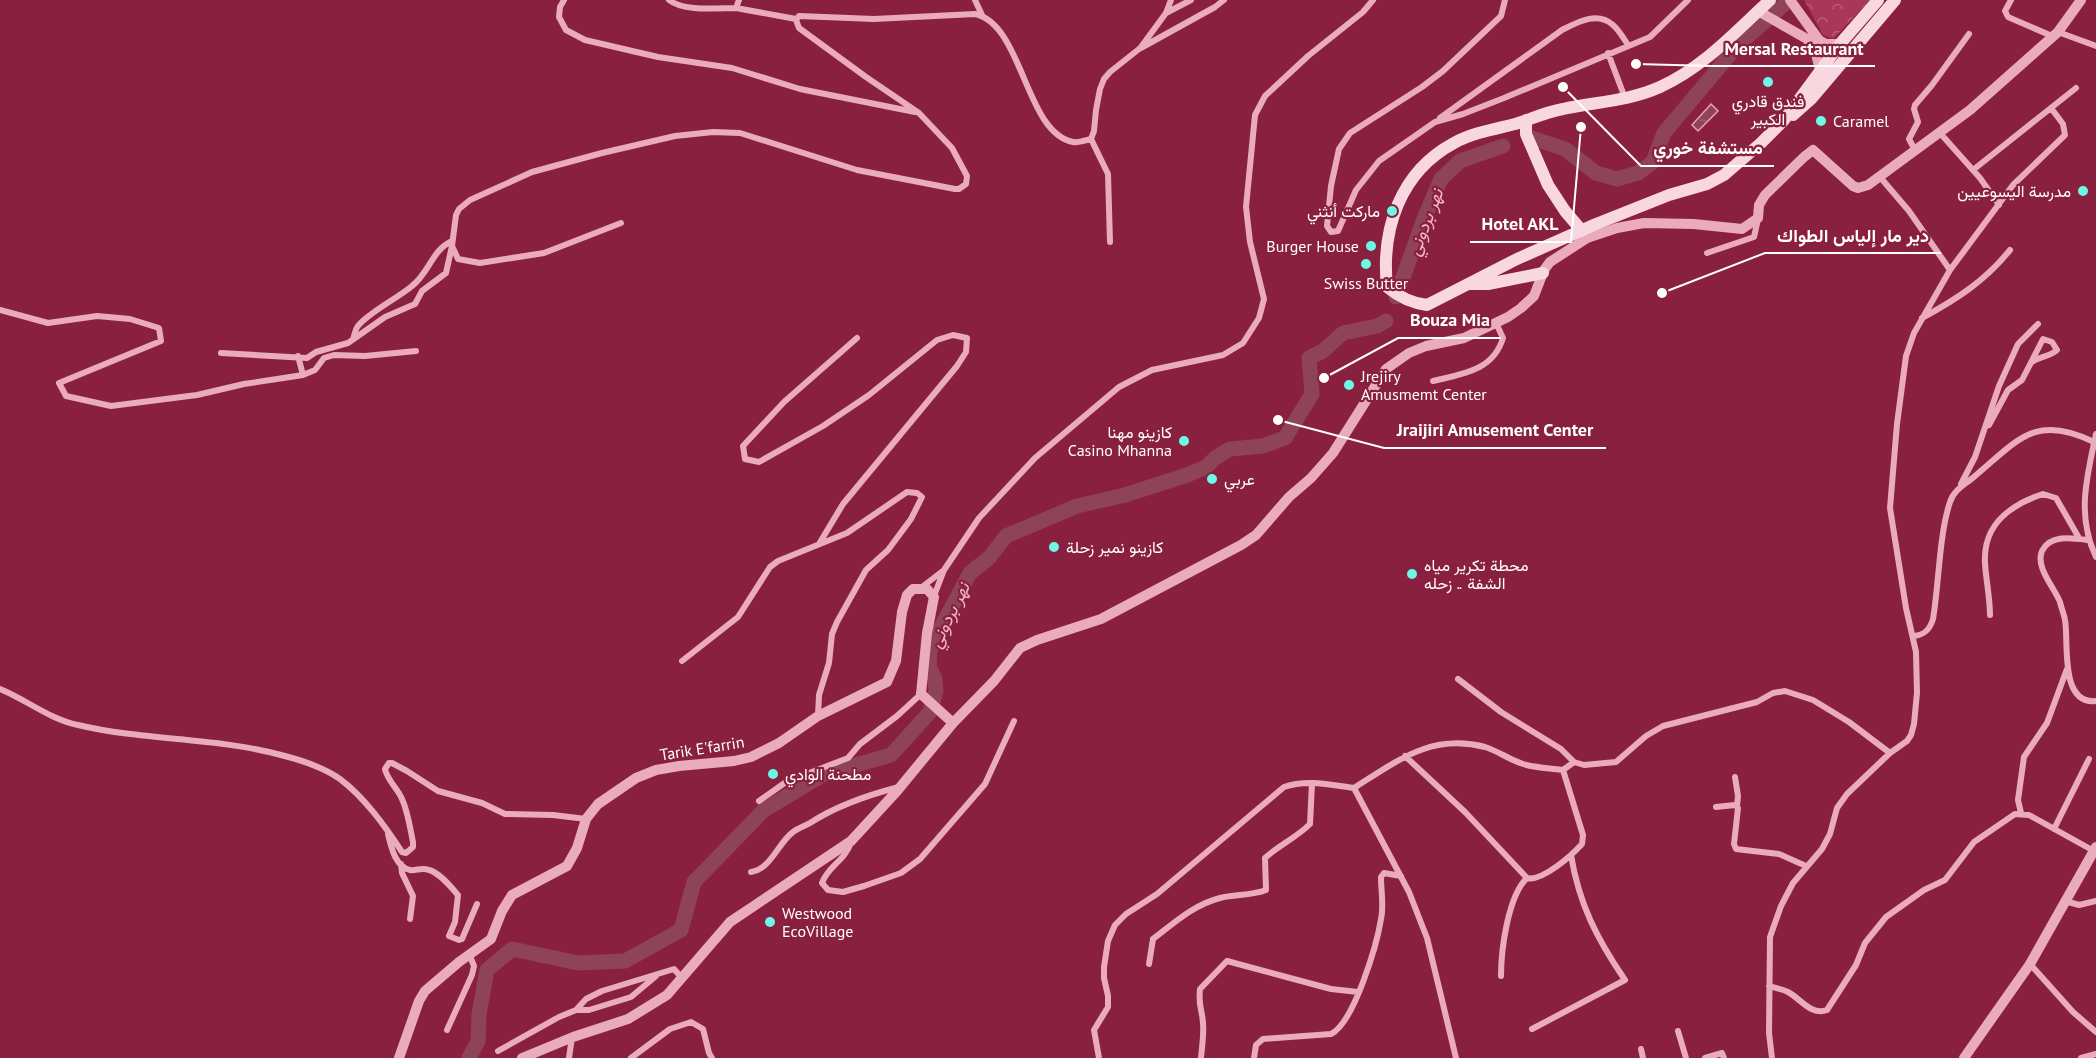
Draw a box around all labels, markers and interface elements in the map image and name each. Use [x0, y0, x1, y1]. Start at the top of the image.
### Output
callout: Mersal Restaurant [1712, 30, 1875, 66]
text: Mersal Restaurant [1724, 37, 1864, 60]
marker: فندق قادري الكبير [1761, 75, 1775, 89]
place label: فندق قادري الكبير [1732, 91, 1804, 130]
place label: Caramel [1833, 111, 1889, 131]
marker: Caramel [1814, 114, 1828, 128]
callout: مستشفة خوري [1641, 130, 1774, 166]
text: مستشفة خوري [1653, 136, 1763, 163]
place label: مدرسة اليسوعيين [1957, 181, 2071, 202]
water label: نهر بردوني [1402, 184, 1452, 260]
marker: مدرسة اليسوعيين [2076, 184, 2090, 198]
place label: ماركت أنثني [1307, 201, 1380, 225]
marker: ماركت أنثني [1385, 204, 1399, 218]
callout: Hotel AKL [1470, 206, 1571, 242]
text: Hotel AKL [1481, 212, 1559, 235]
callout: دير مار إلياس الطواك [1765, 217, 1941, 253]
text: دير مار إلياس الطواك [1777, 224, 1929, 248]
place label: Burger House [1266, 236, 1359, 256]
marker: Burger House [1364, 239, 1378, 253]
marker: Swiss Butter [1359, 257, 1373, 271]
place label: Swiss Butter [1324, 273, 1409, 293]
callout: Bouza Mia [1398, 302, 1501, 338]
text: Bouza Mia [1410, 308, 1490, 331]
place label: Jrejiry Amusmemt Center [1360, 366, 1487, 404]
marker: Jrejiry Amusmemt Center [1342, 378, 1356, 392]
callout: Jraijiri Amusement Center [1384, 412, 1606, 448]
text: Jraijiri Amusement Center [1396, 418, 1594, 441]
place label: كازينو مهنا Casino Mhanna [1068, 422, 1172, 460]
marker: كازينو مهنا Casino Mhanna [1177, 434, 1191, 448]
place label: عربي [1224, 469, 1255, 493]
marker: عربي [1205, 472, 1219, 486]
place label: كازينو نمير زحلة [1066, 537, 1163, 558]
marker: كازينو نمير زحلة [1047, 540, 1061, 554]
place label: محطة تكرير مياه الشفة .. زحله [1424, 555, 1528, 594]
marker: محطة تكرير مياه الشفة .. زحله [1405, 567, 1419, 581]
water label: نهر بردوني [923, 578, 979, 653]
street label: Tarik E'farrin [658, 731, 746, 765]
place label: مطحنة الوادي [785, 764, 871, 788]
marker: مطحنة الوادي [766, 767, 780, 781]
place label: Westwood EcoVillage [782, 903, 853, 941]
marker: Westwood EcoVillage [763, 915, 777, 929]

